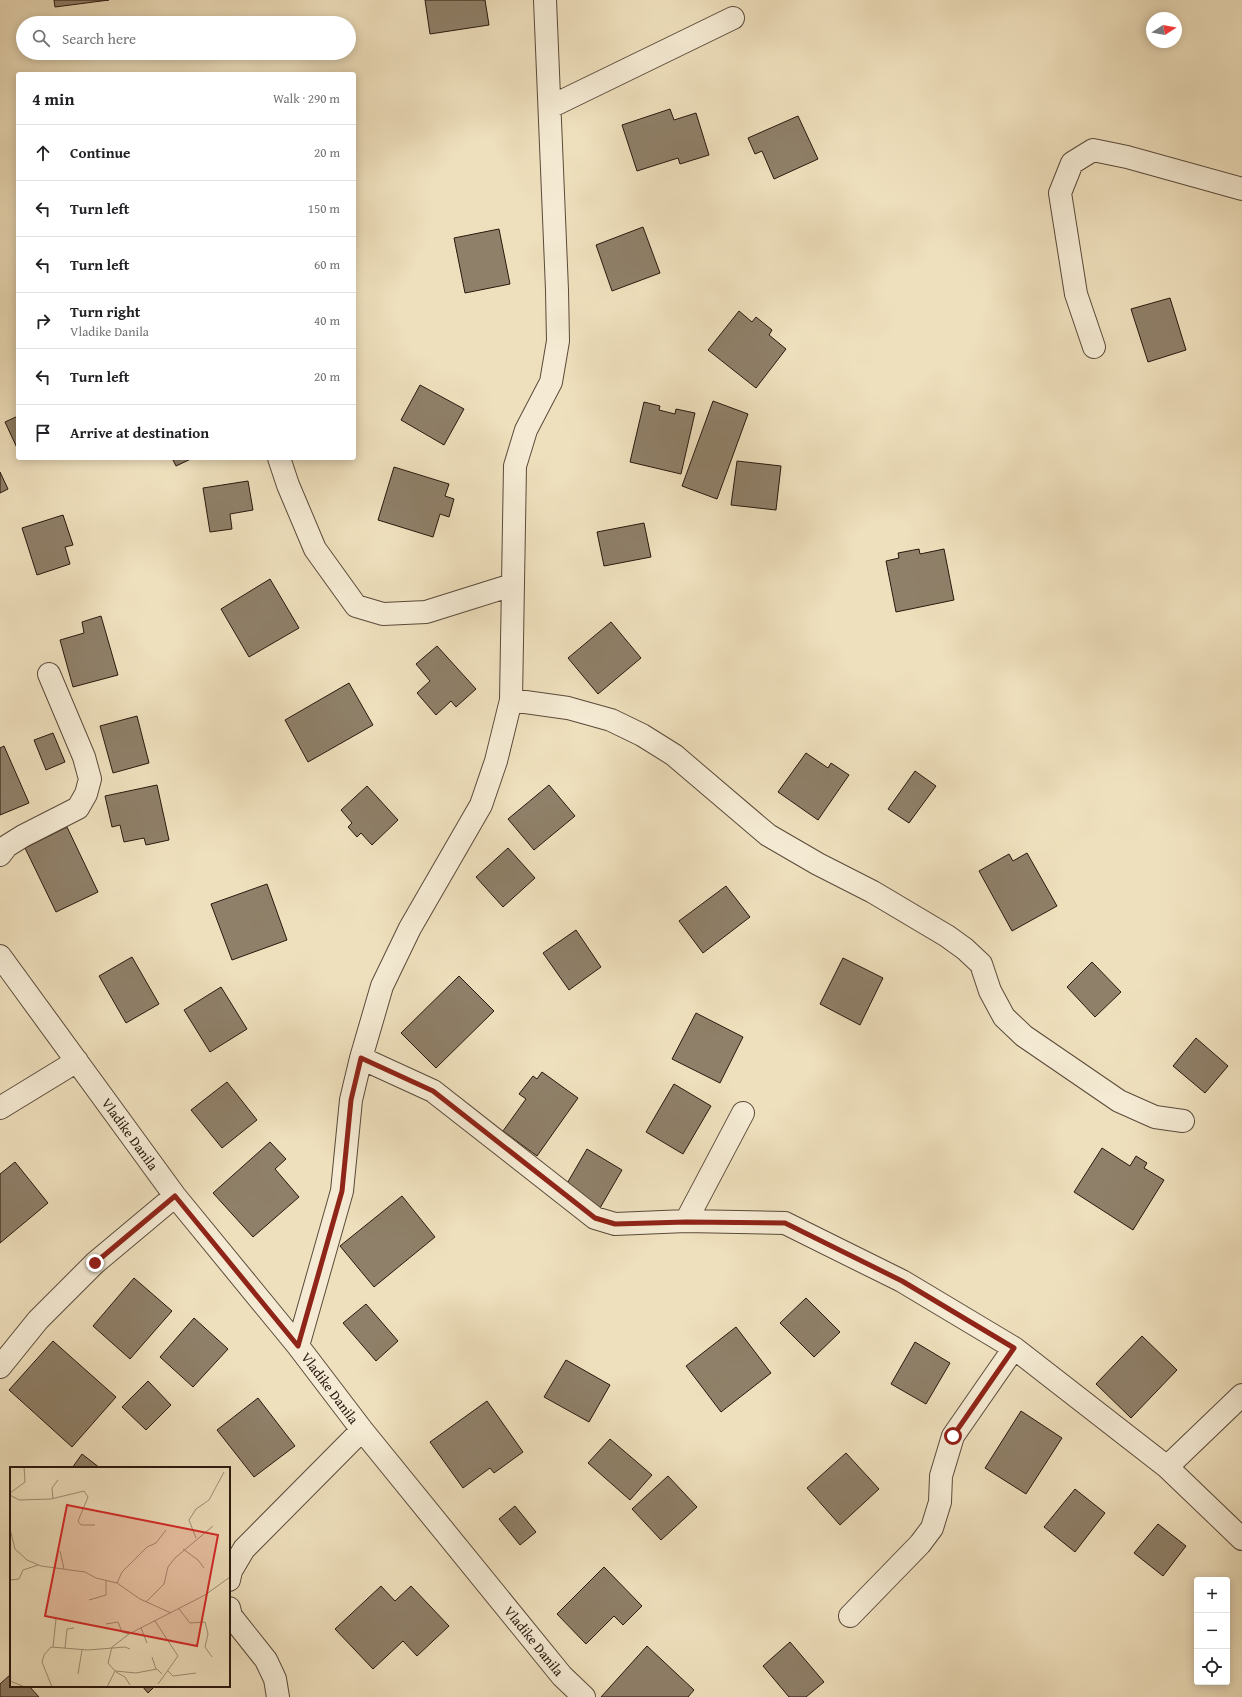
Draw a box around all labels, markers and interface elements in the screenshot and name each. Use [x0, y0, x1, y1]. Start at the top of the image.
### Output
north arrow [1146, 12, 1182, 48]
search box [16, 16, 356, 60]
icon: search [30, 27, 52, 49]
text: Search here [62, 28, 136, 49]
text: 4 min [32, 86, 74, 111]
text: Walk · 290 m [273, 89, 340, 108]
icon: ahead [32, 142, 54, 164]
text: Continue [70, 142, 131, 163]
text: 20 m [314, 143, 340, 162]
icon: left [32, 198, 54, 220]
text: Turn left [70, 198, 129, 219]
text: 150 m [308, 199, 340, 218]
icon: left [32, 254, 54, 276]
text: Turn left [70, 254, 129, 275]
text: 60 m [314, 255, 340, 274]
text: Turn right [70, 301, 141, 322]
icon: right [32, 310, 54, 332]
text: 40 m [314, 311, 340, 330]
text: Vladike Danila [70, 322, 149, 341]
icon: left [32, 366, 54, 388]
text: Turn left [70, 366, 129, 387]
text: 20 m [314, 367, 340, 386]
icon: arrive [32, 422, 54, 444]
text: Arrive at destination [70, 422, 209, 443]
street label: Vladike Danila [97, 1094, 163, 1175]
route end [86, 1254, 104, 1272]
street label: Vladike Danila [296, 1348, 364, 1428]
route start [944, 1427, 962, 1445]
inset map [10, 1467, 230, 1687]
map controls [1194, 1577, 1230, 1685]
button: + [1194, 1577, 1230, 1613]
street label: Vladike Danila [499, 1602, 569, 1681]
button: − [1194, 1613, 1230, 1649]
button: locate [1194, 1649, 1230, 1685]

